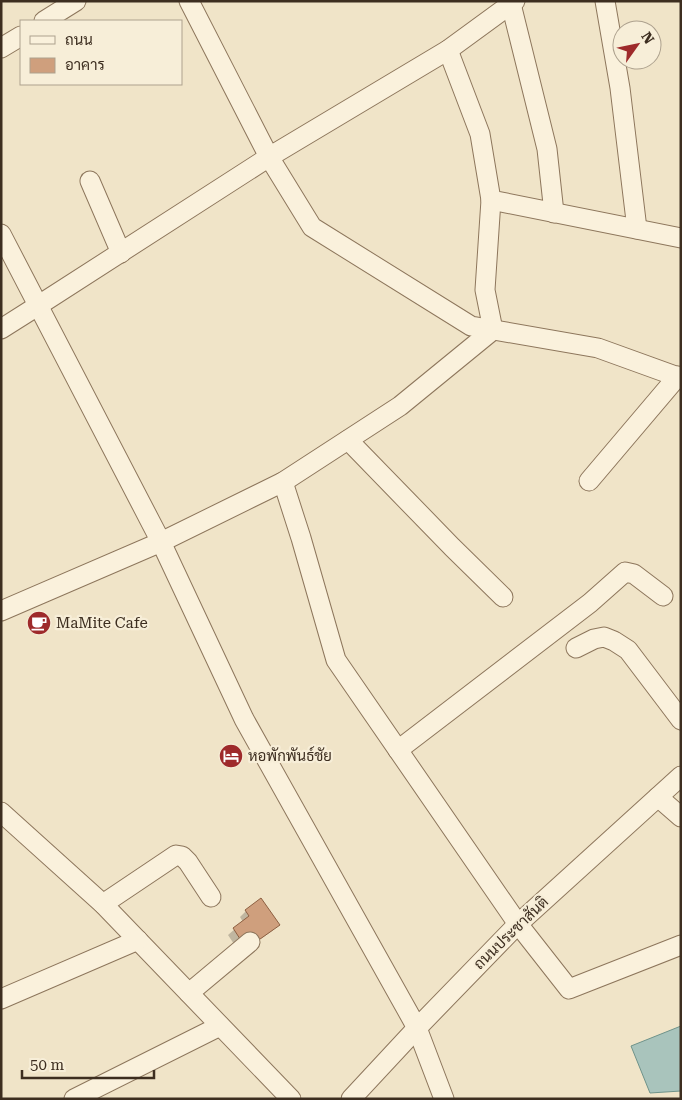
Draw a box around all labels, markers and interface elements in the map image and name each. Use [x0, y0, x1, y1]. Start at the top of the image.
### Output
legend [20, 20, 182, 85]
north arrow [612, 20, 662, 70]
text: N [638, 29, 658, 47]
text: ถนน [65, 31, 93, 49]
text: อาคาร [65, 56, 105, 74]
cafe icon: MaMite Cafe [26, 610, 52, 636]
place label: MaMite Cafe [56, 614, 148, 632]
hotel icon: หอพักพันธ์ชัย [218, 743, 244, 769]
place label: หอพักพันธ์ชัย [248, 746, 332, 765]
street label: ถนนประชาสันติ [470, 893, 552, 973]
scale bar [22, 1048, 155, 1080]
text: 50 m [30, 1056, 65, 1074]

